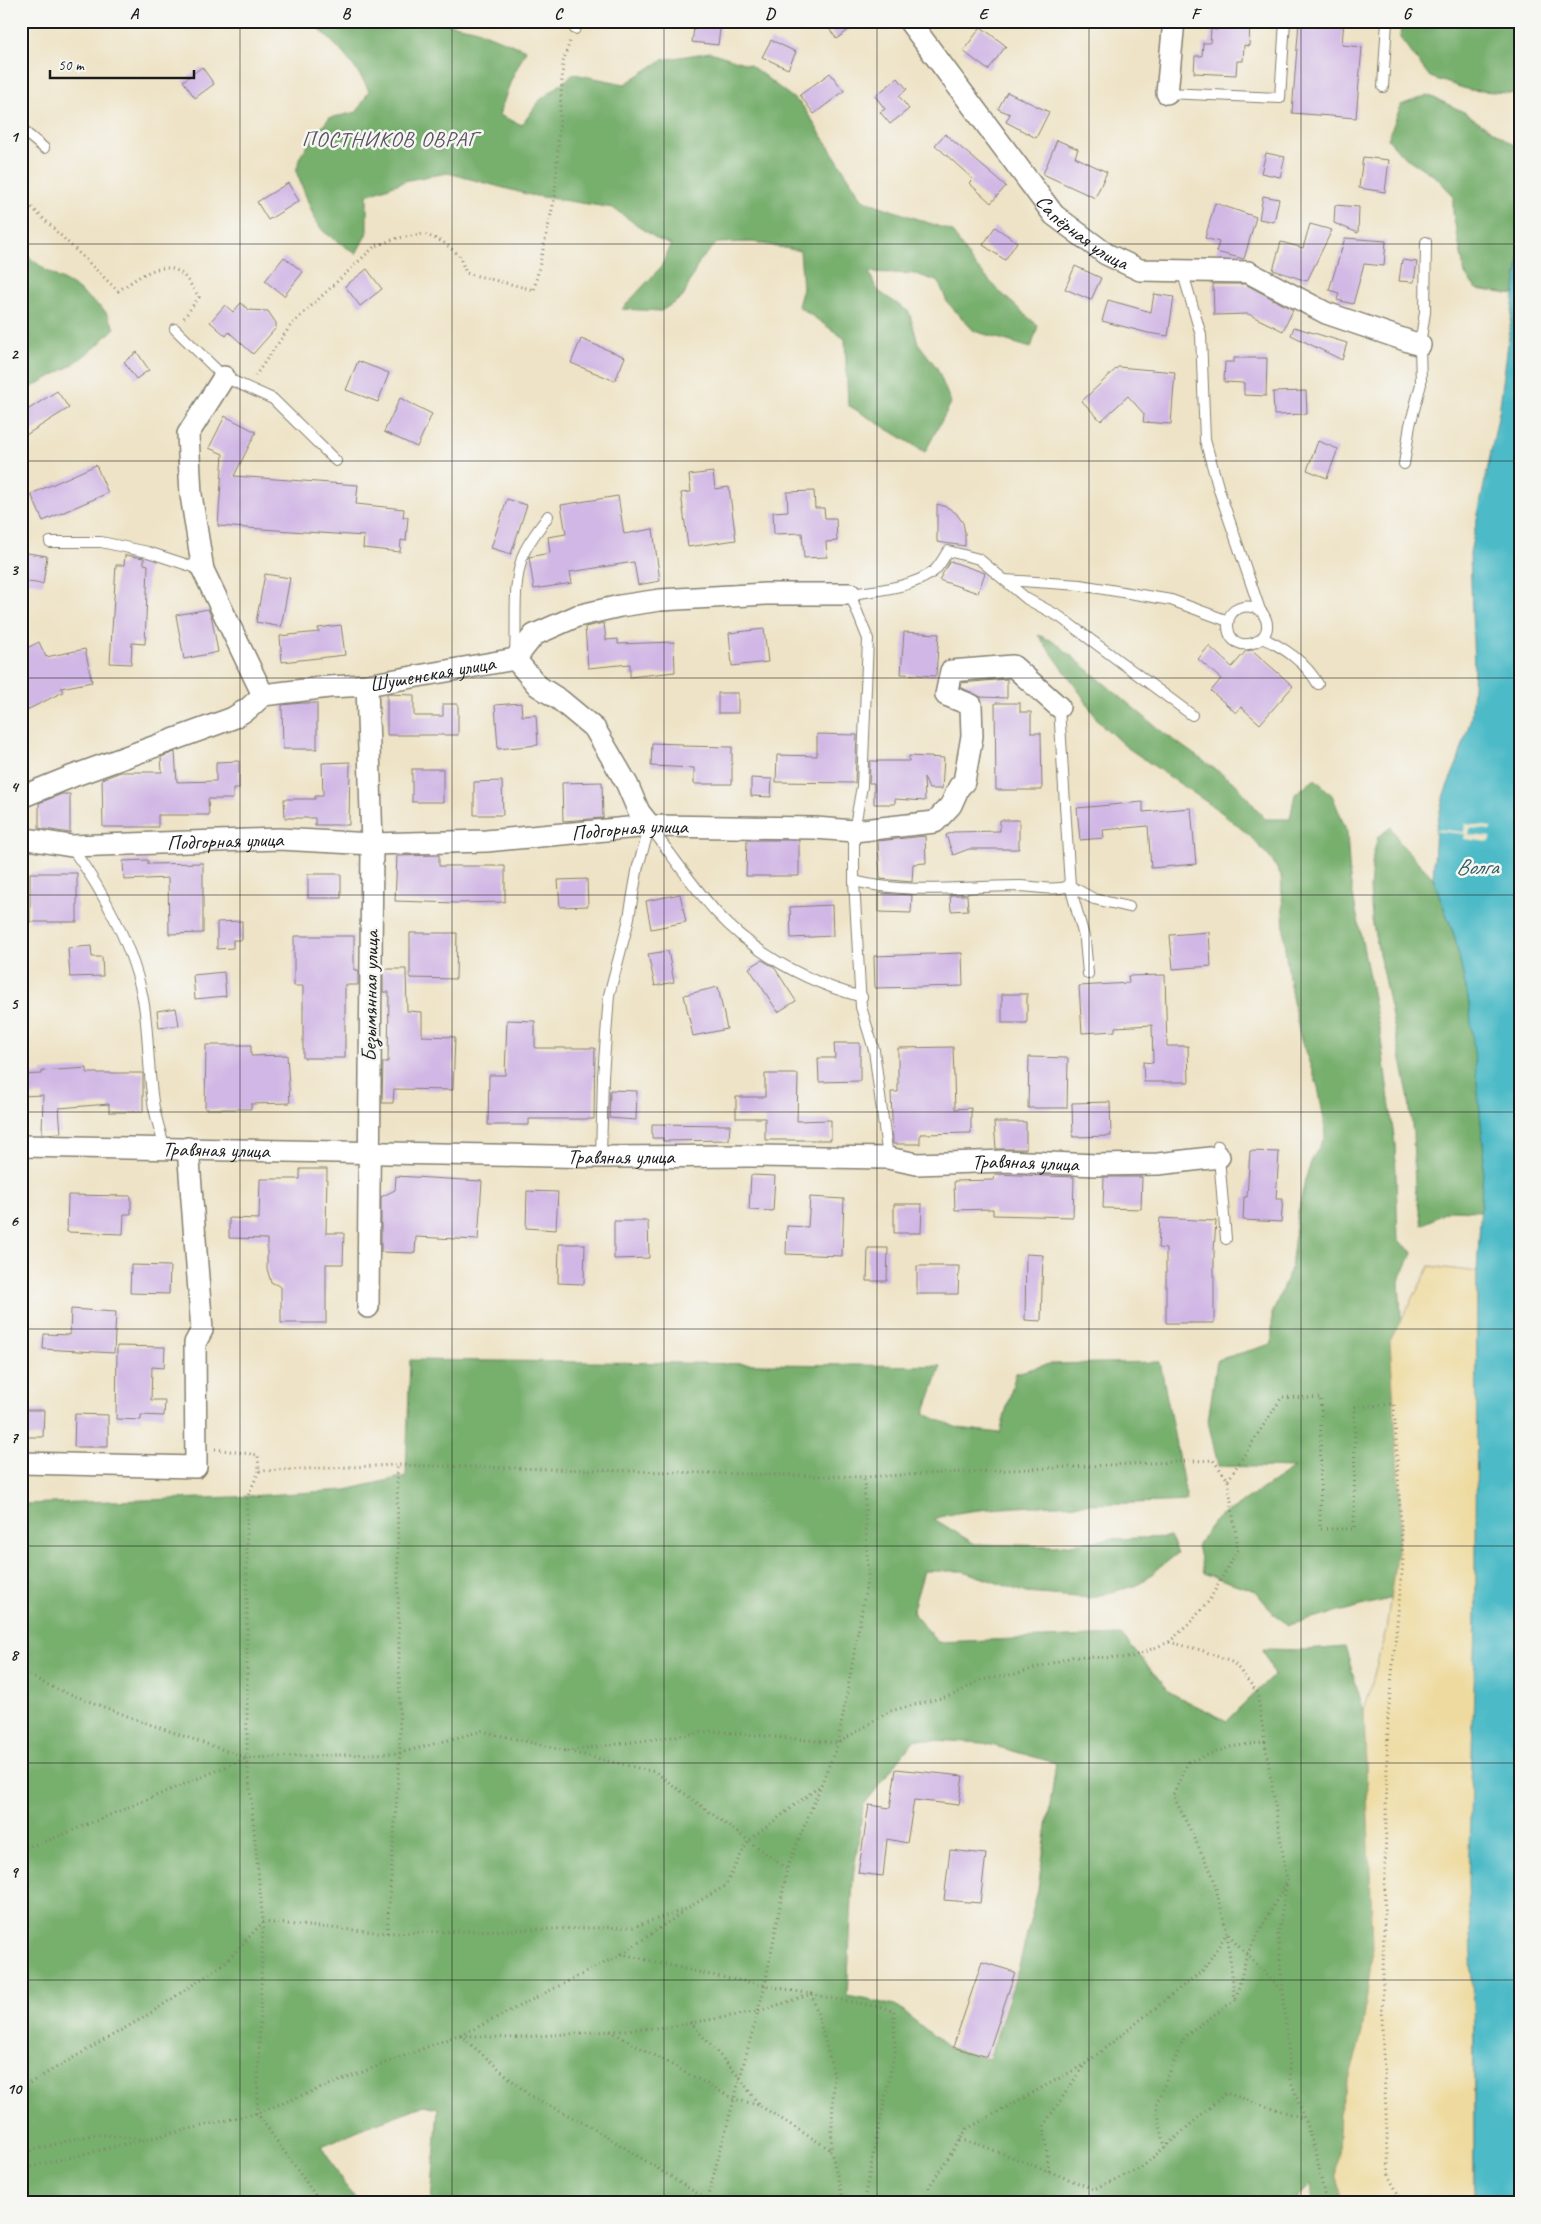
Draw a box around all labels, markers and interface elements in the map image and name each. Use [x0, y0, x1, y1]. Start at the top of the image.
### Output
text: A [130, 4, 140, 24]
text: B [342, 4, 352, 24]
text: C [554, 4, 564, 24]
text: D [765, 4, 776, 24]
text: E [979, 4, 990, 24]
text: F [1191, 4, 1202, 24]
text: G [1403, 4, 1413, 24]
scale bar [50, 48, 194, 80]
text: 50 m [58, 56, 85, 75]
district label: ПОСТНИКОВ ОВРАГ [302, 125, 482, 153]
text: 1 [10, 127, 19, 147]
street label: Сапёрная улица [1030, 189, 1134, 276]
text: 2 [10, 344, 19, 364]
text: 3 [10, 560, 19, 580]
street label: Шушенская улица [367, 649, 499, 697]
text: 4 [10, 777, 19, 797]
street label: Подгорная улица [570, 813, 690, 846]
street label: Подгорная улица [166, 826, 286, 856]
water label: Волга [1456, 853, 1500, 881]
street label: Безымянная улица [356, 928, 385, 1062]
text: 5 [11, 994, 20, 1014]
street label: Травяная улица [162, 1136, 272, 1164]
street label: Травяная улица [567, 1143, 676, 1170]
street label: Травяная улица [971, 1148, 1081, 1177]
text: 6 [10, 1211, 19, 1231]
text: 7 [10, 1428, 19, 1448]
text: 8 [10, 1645, 19, 1665]
text: 9 [10, 1862, 19, 1882]
text: 10 [7, 2079, 23, 2099]

